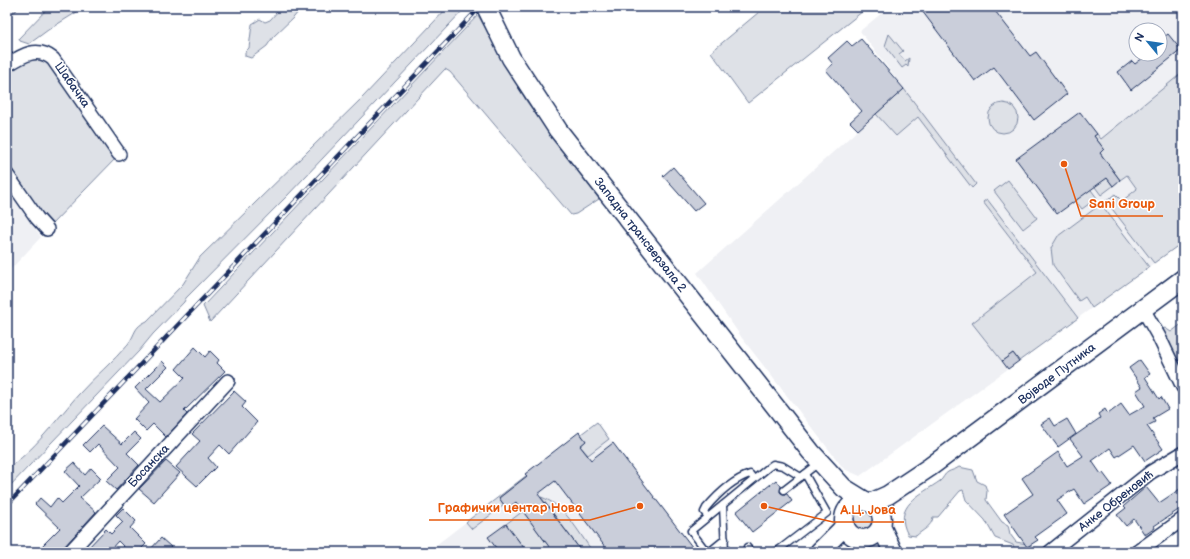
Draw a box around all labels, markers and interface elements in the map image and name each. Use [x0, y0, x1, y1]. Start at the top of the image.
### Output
north arrow [1128, 22, 1168, 62]
text: N [1132, 31, 1147, 44]
street label: Шабачка [51, 59, 93, 111]
street label: Западна трансверзала 2 [591, 175, 689, 295]
callout: Sani Group [1081, 191, 1163, 216]
text: Sani Group [1089, 196, 1155, 212]
street label: Војводе Путника [1015, 340, 1099, 408]
street label: Босанска [125, 441, 173, 491]
street label: Анке Обреновић [1075, 467, 1156, 536]
callout: Графички центар Нова [429, 495, 590, 520]
callout: А.Ц. Јова [833, 497, 904, 522]
text: Графички центар Нова [438, 500, 583, 516]
text: А.Ц. Јова [839, 502, 896, 518]

